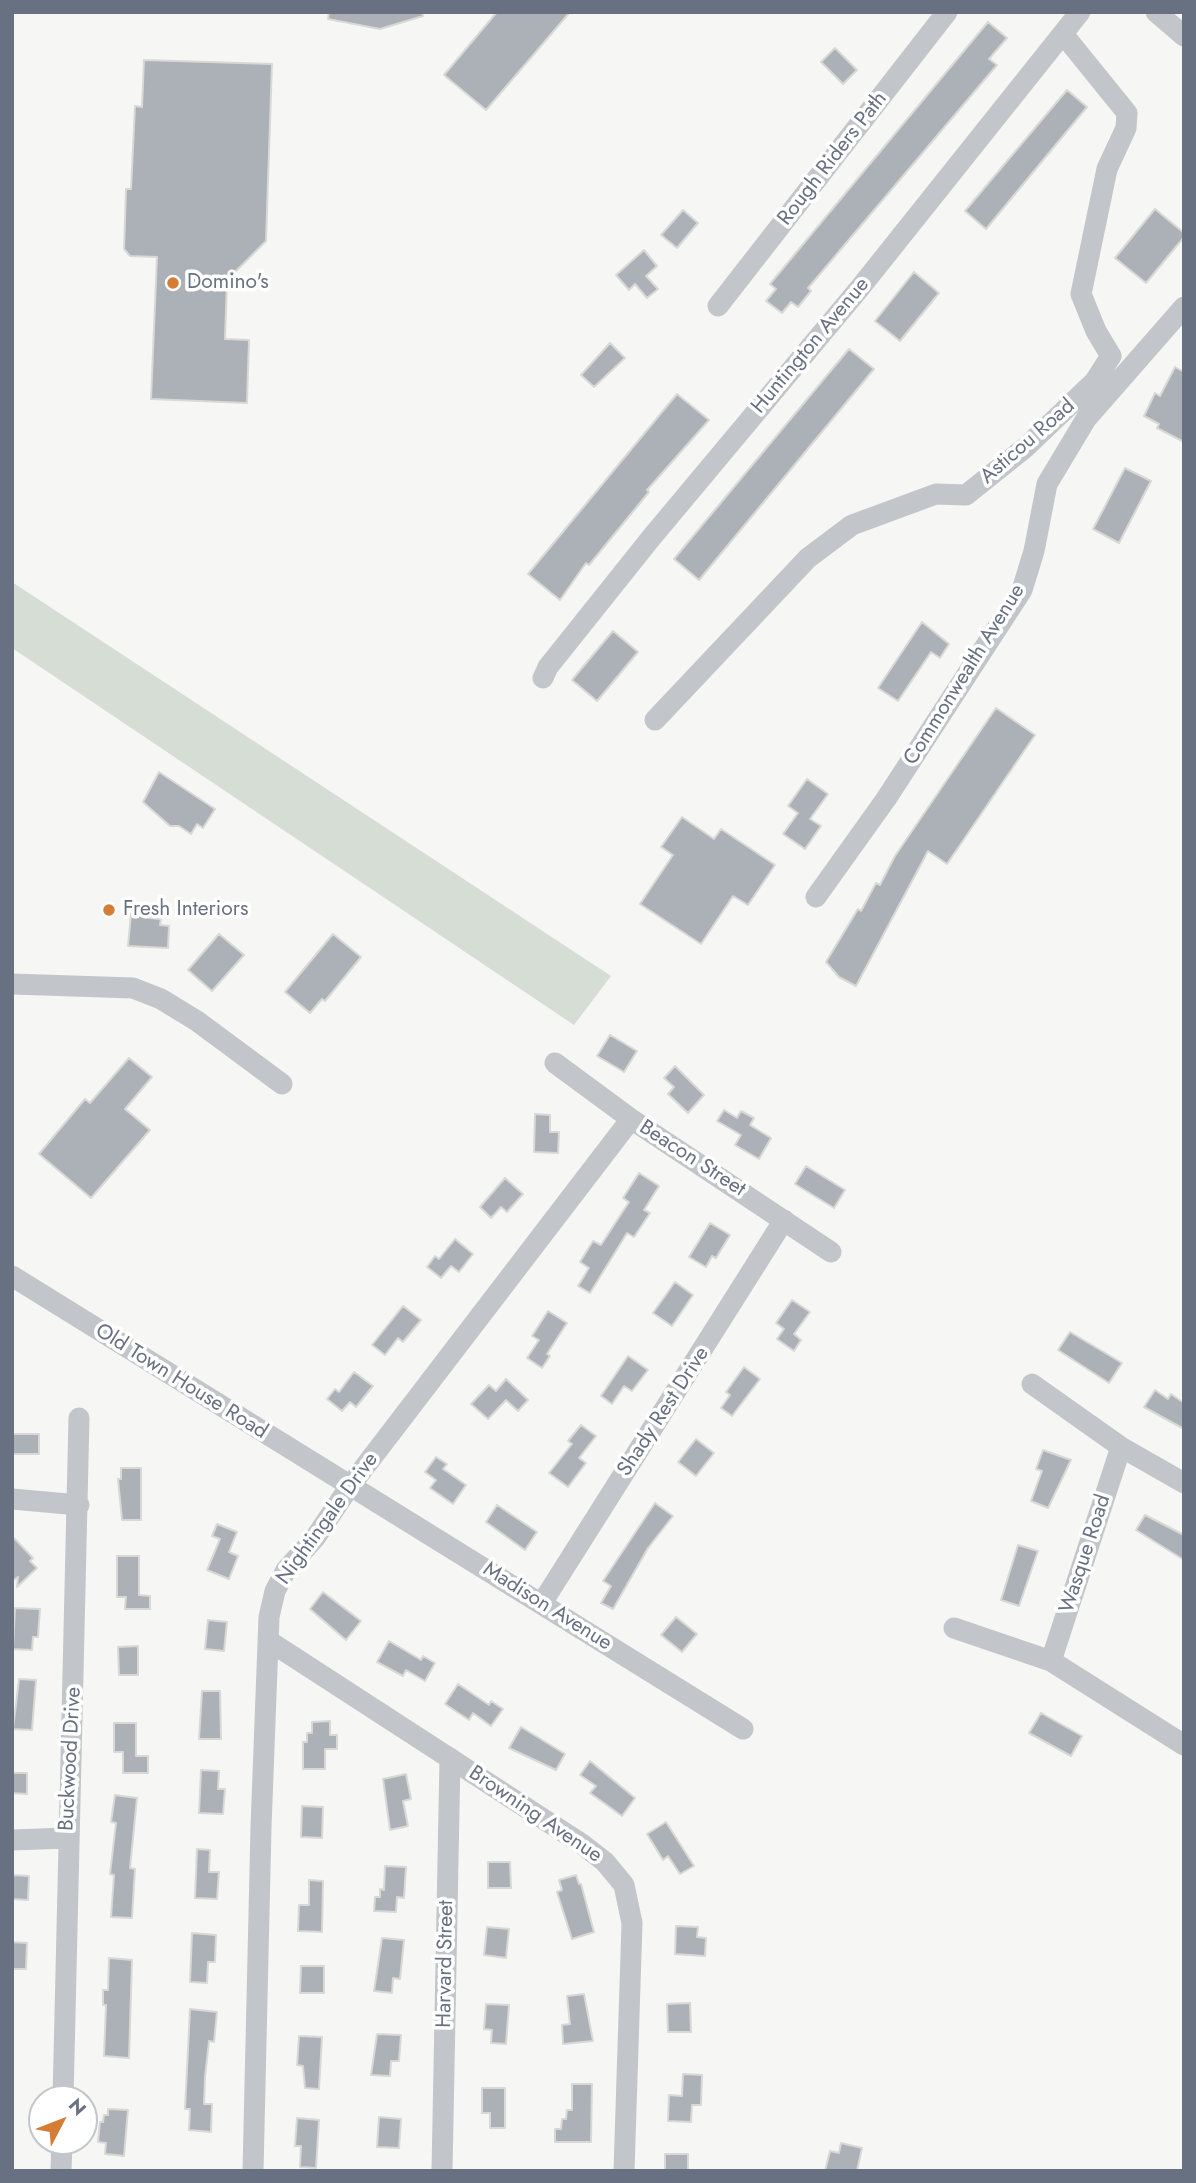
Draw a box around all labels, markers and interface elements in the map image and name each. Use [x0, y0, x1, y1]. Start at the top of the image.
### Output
street label: Rough Riders Path [773, 87, 893, 231]
place label: Domino's [187, 270, 269, 296]
street label: Huntington Avenue [747, 273, 875, 419]
marker: Domino's [165, 275, 181, 291]
street label: Asticou Road [976, 394, 1080, 490]
street label: Commonwealth Avenue [899, 580, 1031, 770]
place label: Fresh Interiors [123, 897, 248, 923]
marker: Fresh Interiors [101, 902, 117, 918]
street label: Beacon Street [634, 1115, 750, 1203]
street label: Old Town House Road [90, 1319, 272, 1445]
street label: Shady Rest Drive [613, 1343, 715, 1481]
street label: Nightingale Drive [272, 1448, 384, 1590]
street label: Wasque Road [1055, 1492, 1117, 1616]
street label: Madison Avenue [478, 1557, 616, 1657]
street label: Buckwood Drive [55, 1686, 87, 1832]
street label: Browning Avenue [464, 1761, 606, 1869]
street label: Harvard Street [432, 1900, 460, 2028]
north arrow [28, 2085, 98, 2155]
text: N [62, 2092, 93, 2122]

